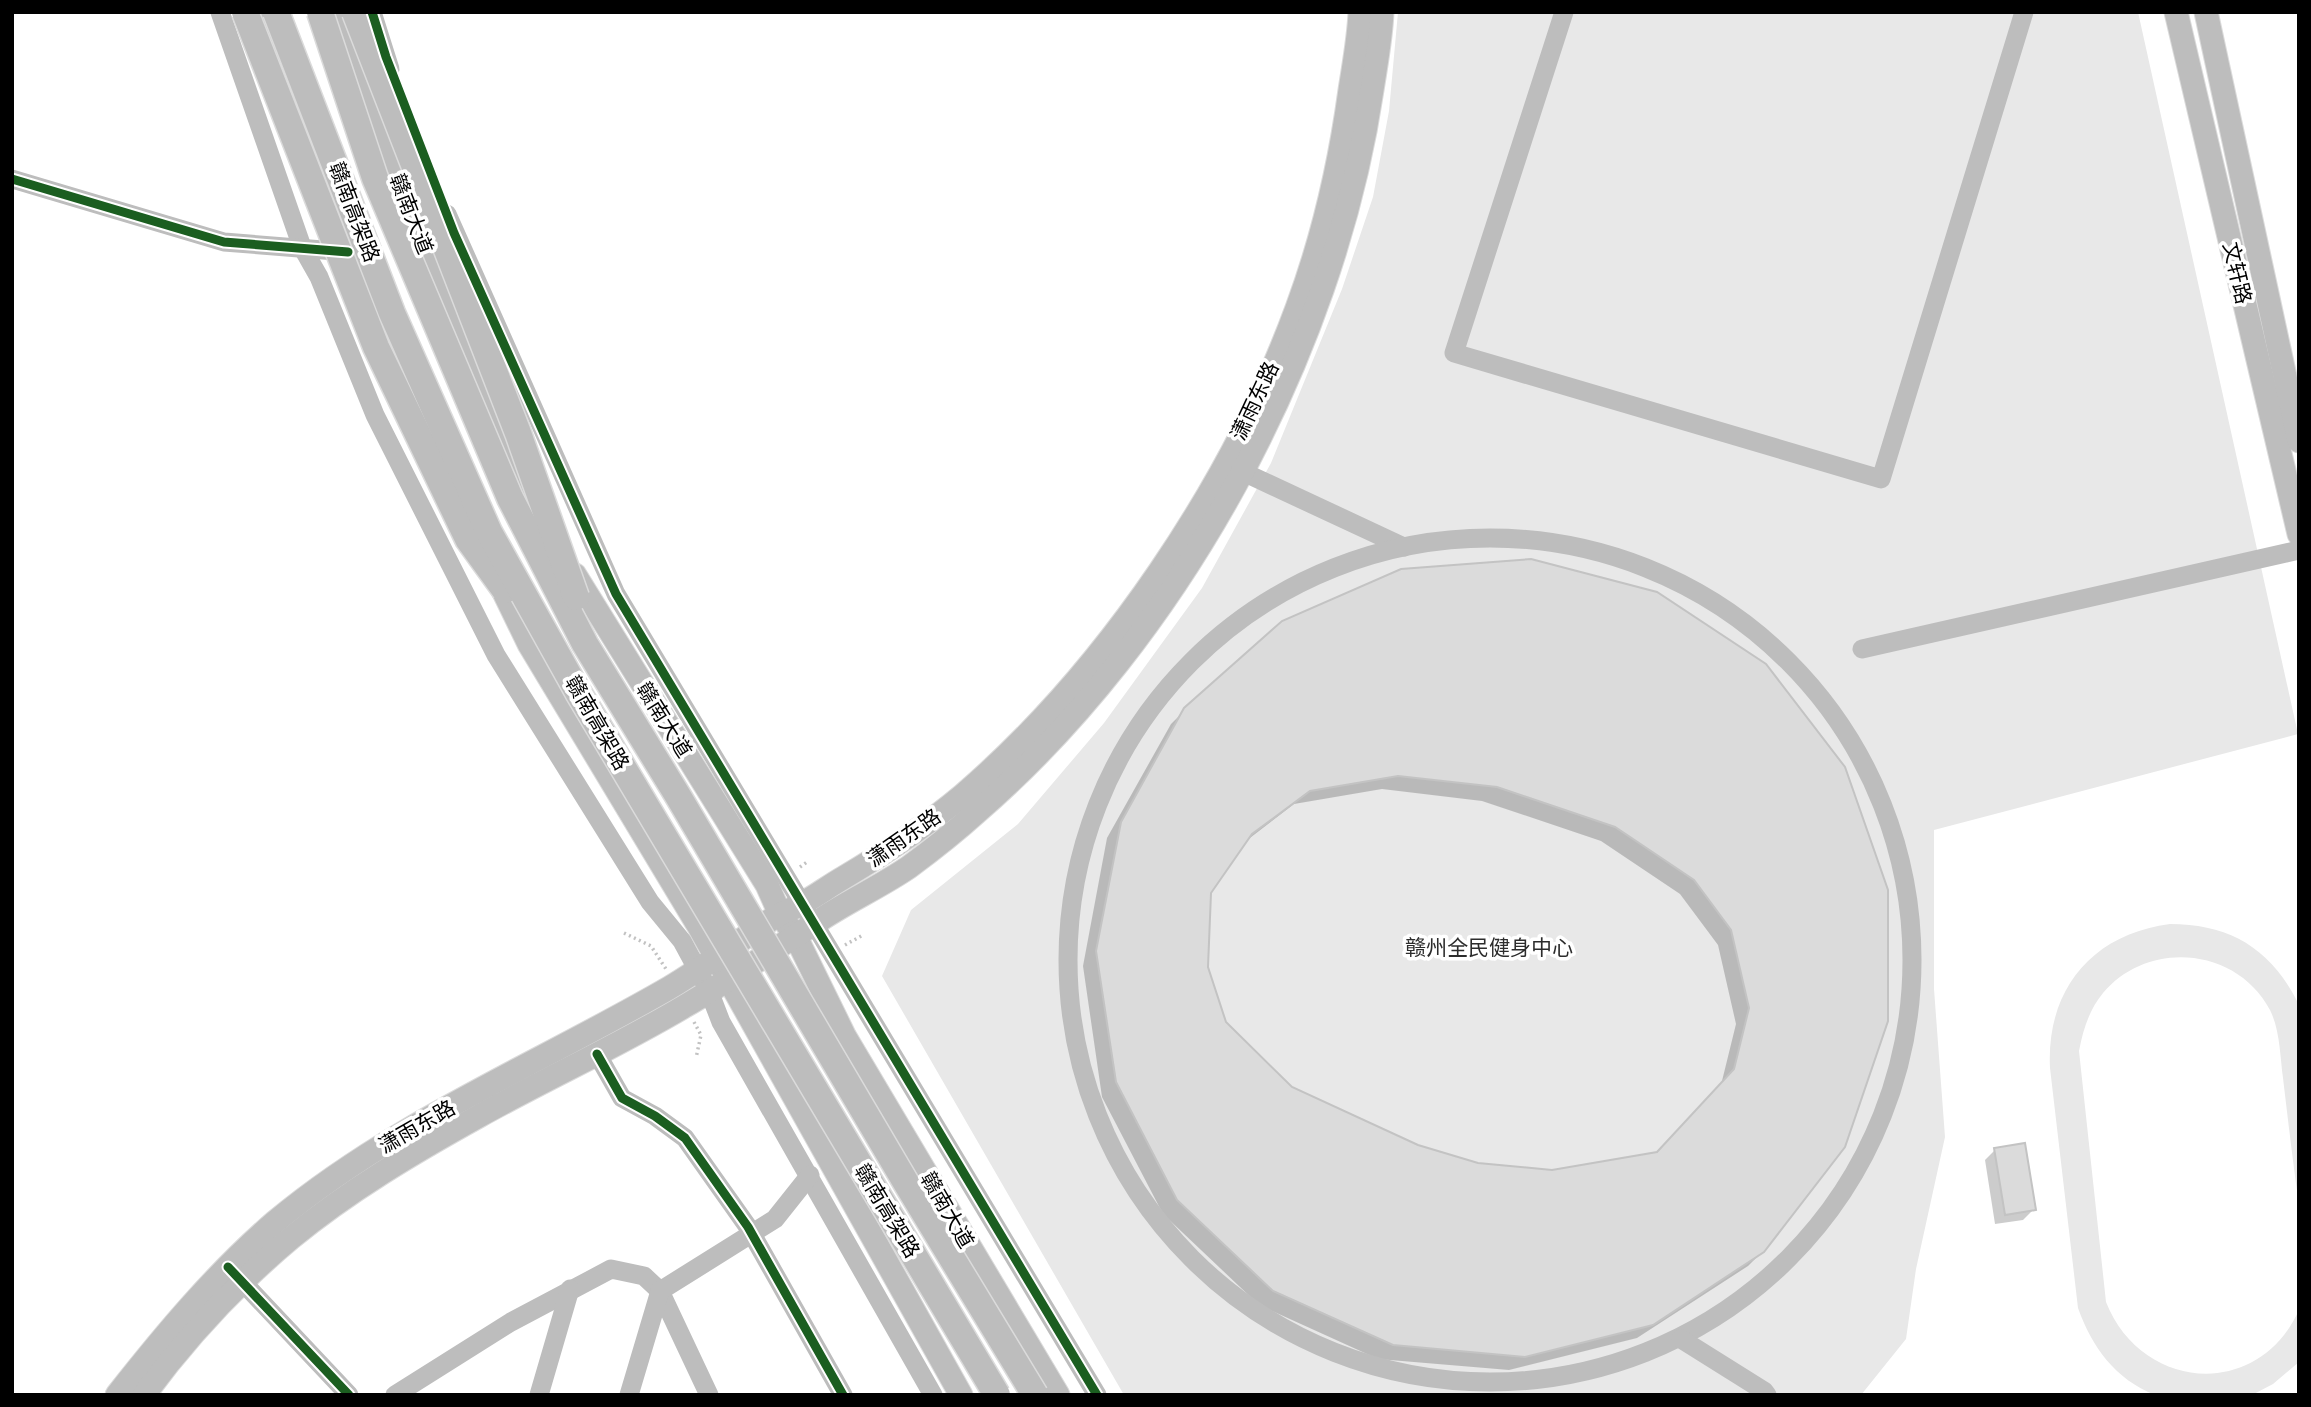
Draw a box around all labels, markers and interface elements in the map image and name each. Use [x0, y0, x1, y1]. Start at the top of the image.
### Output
street label: 赣南高架路 [323, 158, 385, 266]
street label: 赣南大道 [384, 170, 438, 258]
street label: 文轩路 [2217, 239, 2257, 307]
street label: 潇雨东路 [1225, 357, 1285, 445]
street label: 赣南高架路 [559, 671, 635, 775]
street label: 赣南大道 [631, 677, 697, 763]
street label: 潇雨东路 [862, 803, 946, 873]
park label: 赣州全民健身中心 [1405, 935, 1573, 961]
street label: 潇雨东路 [374, 1095, 460, 1159]
street label: 赣南高架路 [849, 1159, 925, 1263]
street label: 赣南大道 [915, 1167, 979, 1253]

